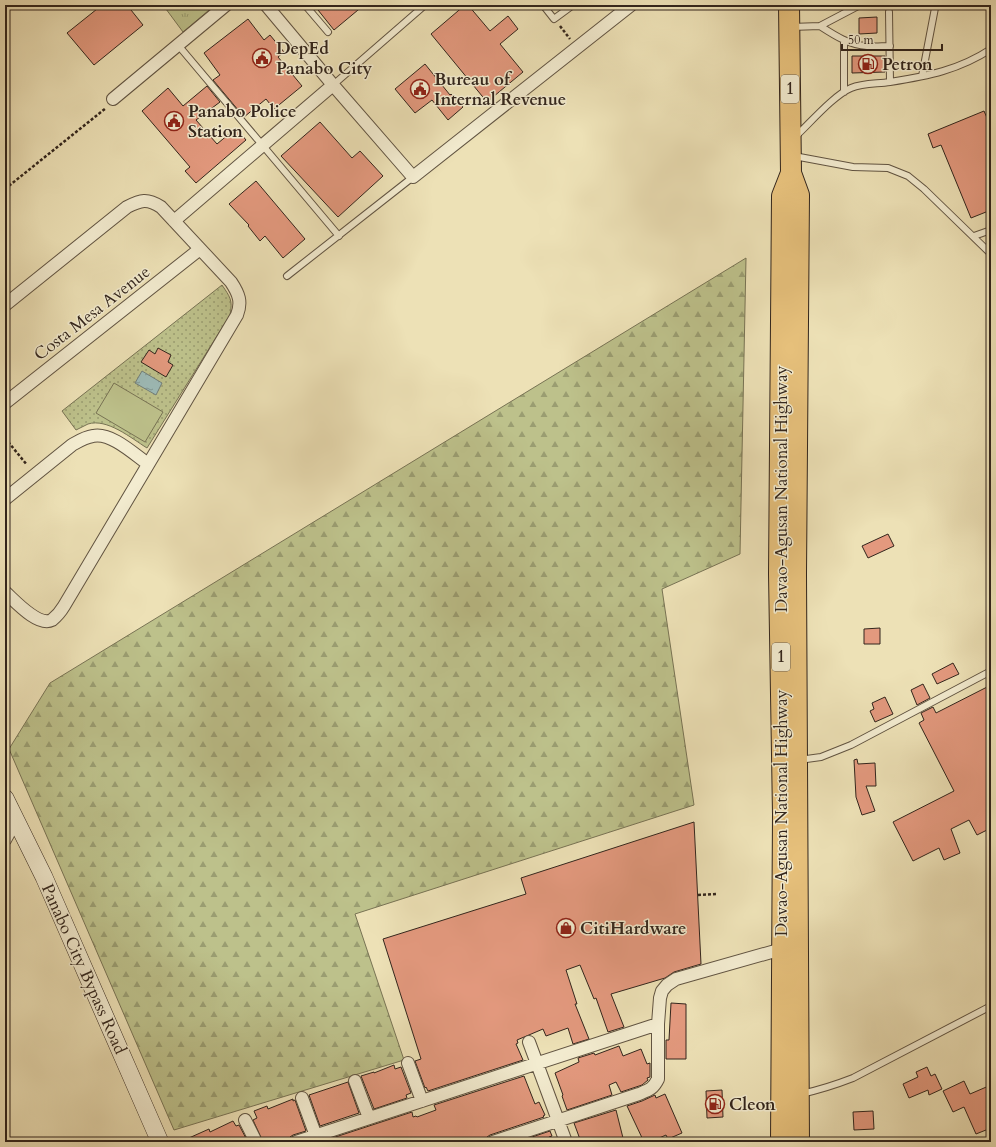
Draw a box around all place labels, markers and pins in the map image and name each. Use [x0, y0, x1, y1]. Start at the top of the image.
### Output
place label: DepEd Panabo City [276, 37, 373, 80]
public building icon: DepEd Panabo City [251, 47, 273, 69]
fuel station icon: Petron [857, 53, 879, 75]
place label: Petron [882, 53, 933, 76]
place label: Bureau of Internal Revenue [434, 68, 566, 111]
public building icon: Bureau of Internal Revenue [409, 78, 431, 100]
place label: Panabo Police Station [188, 100, 296, 143]
public building icon: Panabo Police Station [163, 110, 185, 132]
shop icon: CitiHardware [555, 917, 577, 939]
place label: CitiHardware [580, 917, 686, 940]
fuel station icon: Cleon [704, 1093, 726, 1115]
place label: Cleon [729, 1093, 776, 1116]

